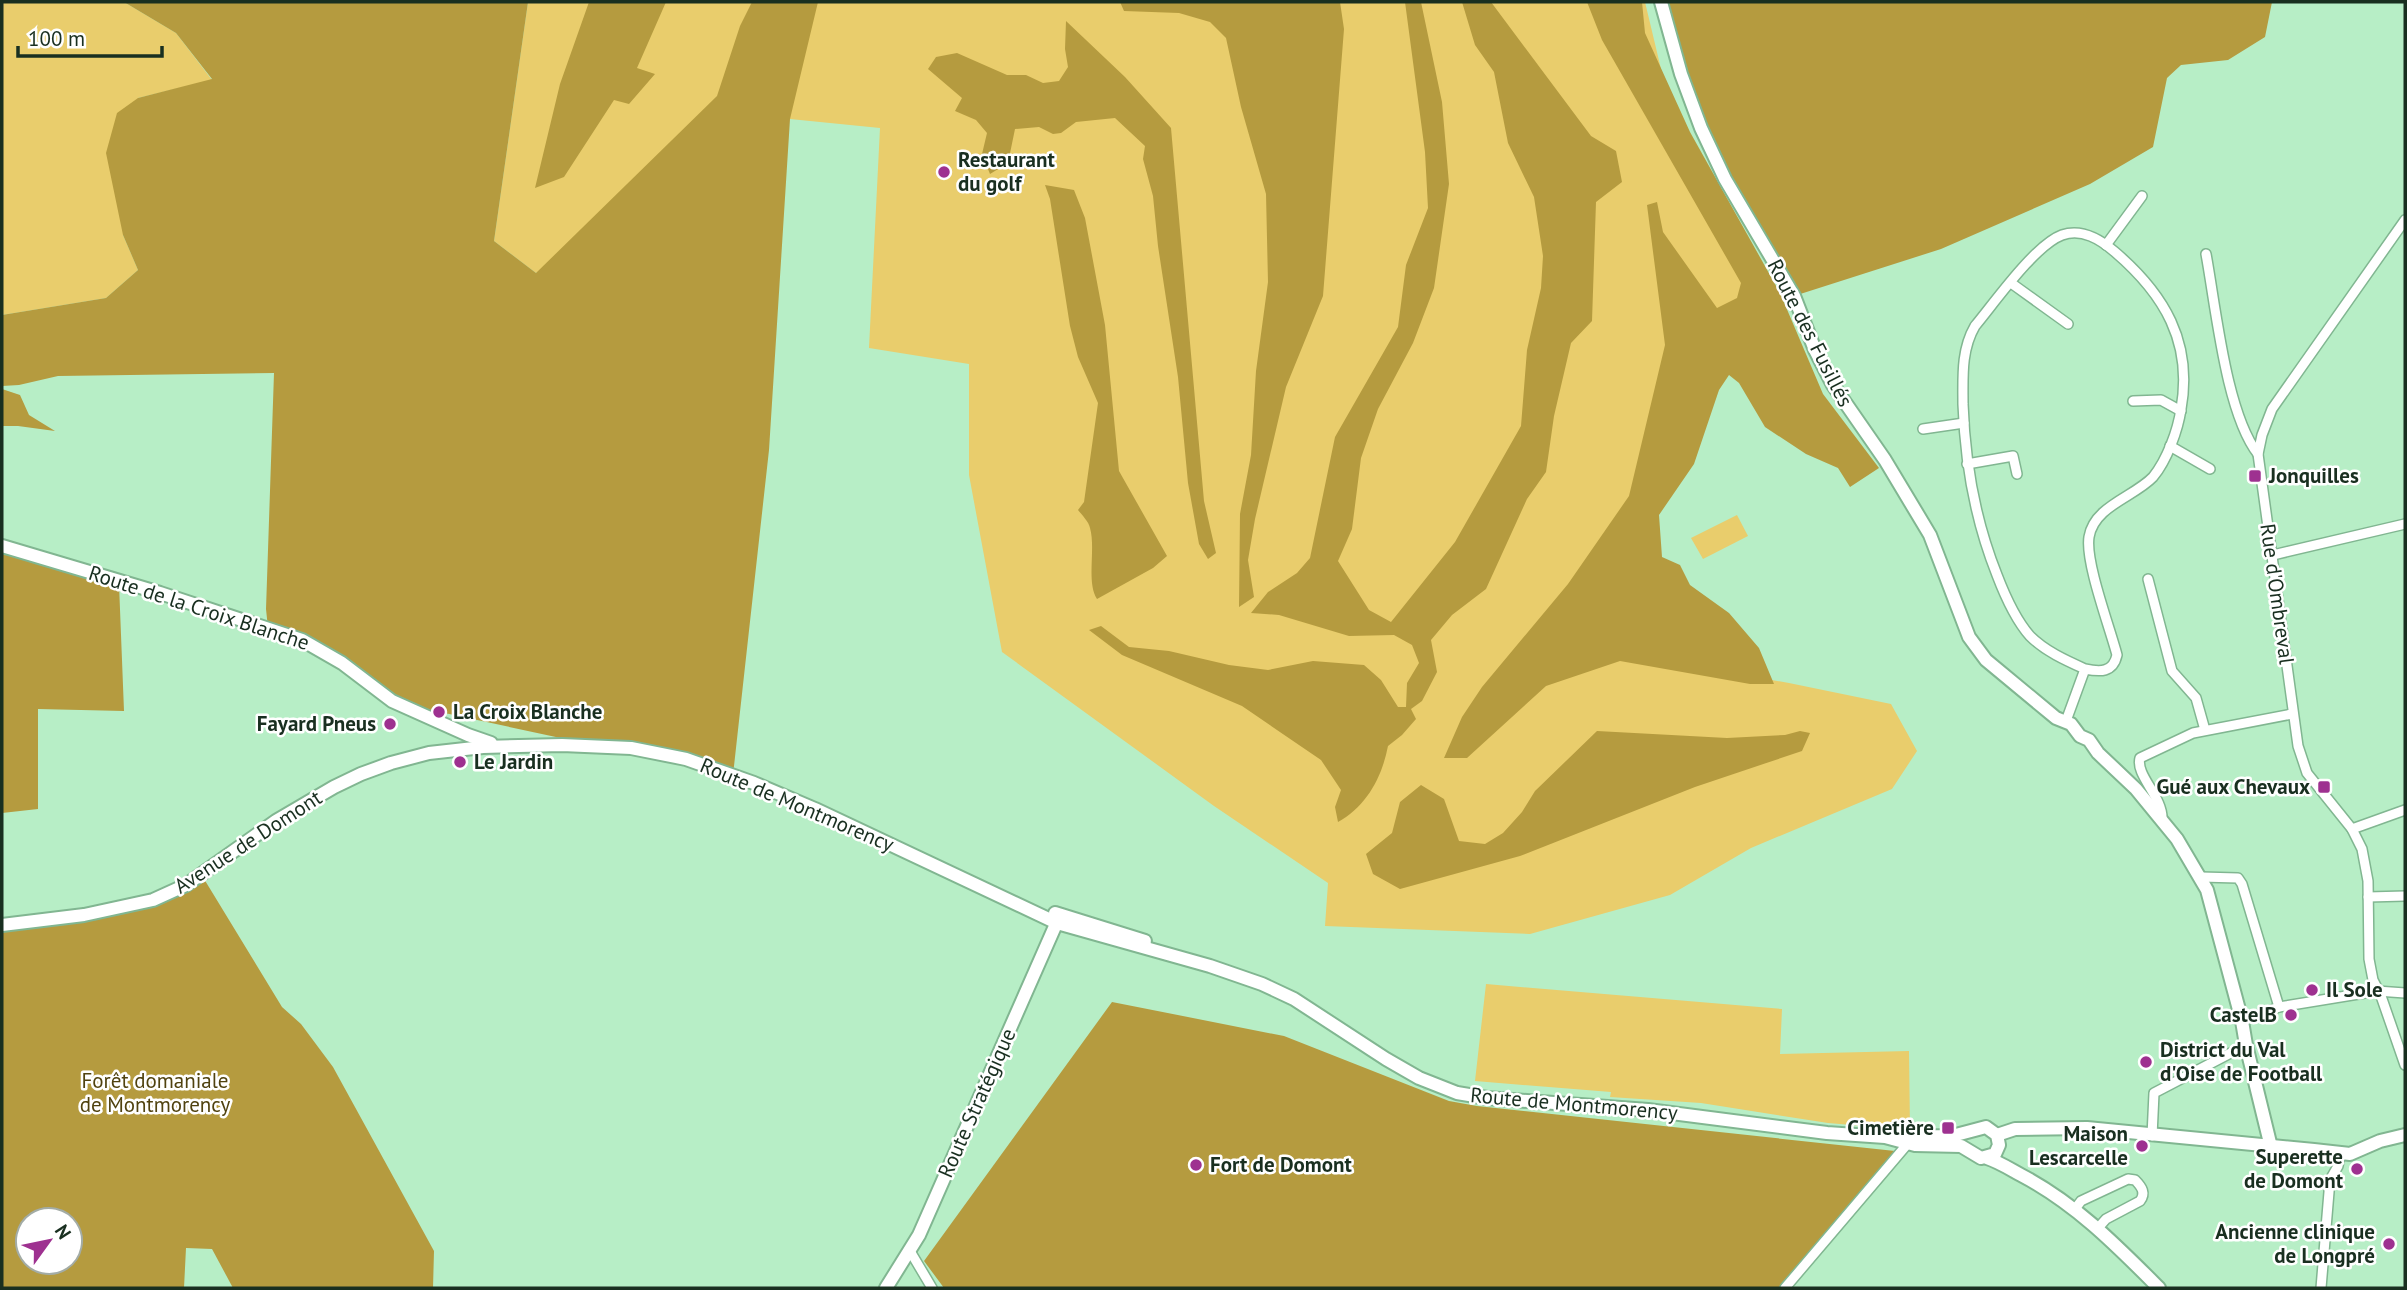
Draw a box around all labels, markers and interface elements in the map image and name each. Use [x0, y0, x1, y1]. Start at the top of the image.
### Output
scale bar [18, 14, 161, 58]
text: 100 m [28, 25, 85, 52]
place label: Restaurant du golf [958, 146, 1055, 197]
marker: Restaurant du golf [936, 164, 952, 180]
street label: Route des Fusillés [1762, 254, 1859, 411]
place label: Jonquilles [2268, 462, 2359, 489]
marker: Jonquilles [2247, 468, 2263, 484]
street label: Rue d'Ombreval [2254, 522, 2301, 666]
street label: Route de la Croix Blanche [85, 559, 313, 656]
place label: La Croix Blanche [453, 698, 602, 725]
marker: La Croix Blanche [431, 704, 447, 720]
place label: Fayard Pneus [257, 710, 376, 737]
marker: Fayard Pneus [382, 716, 398, 732]
place label: Le Jardin [474, 748, 553, 775]
street label: Route de Montmorency [696, 751, 898, 858]
marker: Le Jardin [452, 754, 468, 770]
place label: Gué aux Chevaux [2156, 773, 2310, 800]
marker: Gué aux Chevaux [2316, 779, 2332, 795]
street label: Avenue de Domont [169, 784, 327, 899]
place label: Il Sole [2326, 976, 2383, 1003]
marker: Il Sole [2304, 982, 2320, 998]
place label: CastelB [2210, 1001, 2277, 1028]
marker: CastelB [2283, 1007, 2299, 1023]
street label: Route Stratégique [932, 1024, 1022, 1182]
place label: District du Val d'Oise de Football [2160, 1036, 2323, 1087]
marker: District du Val d'Oise de Football [2138, 1054, 2154, 1070]
park label: Forêt domaniale de Montmorency [80, 1067, 231, 1118]
street label: Route de Montmorency [1469, 1081, 1679, 1126]
place label: Cimetière [1847, 1114, 1934, 1141]
marker: Cimetière [1940, 1120, 1956, 1136]
place label: Maison Lescarcelle [2029, 1120, 2128, 1171]
marker: Maison Lescarcelle [2134, 1138, 2150, 1154]
place label: Superette de Domont [2244, 1143, 2344, 1194]
place label: Fort de Domont [1210, 1151, 1352, 1178]
marker: Fort de Domont [1188, 1157, 1204, 1173]
marker: Superette de Domont [2349, 1161, 2365, 1177]
north arrow [14, 1206, 84, 1276]
place label: Ancienne clinique de Longpré [2215, 1218, 2375, 1269]
text: N [50, 1220, 77, 1244]
marker: Ancienne clinique de Longpré [2381, 1236, 2397, 1252]

